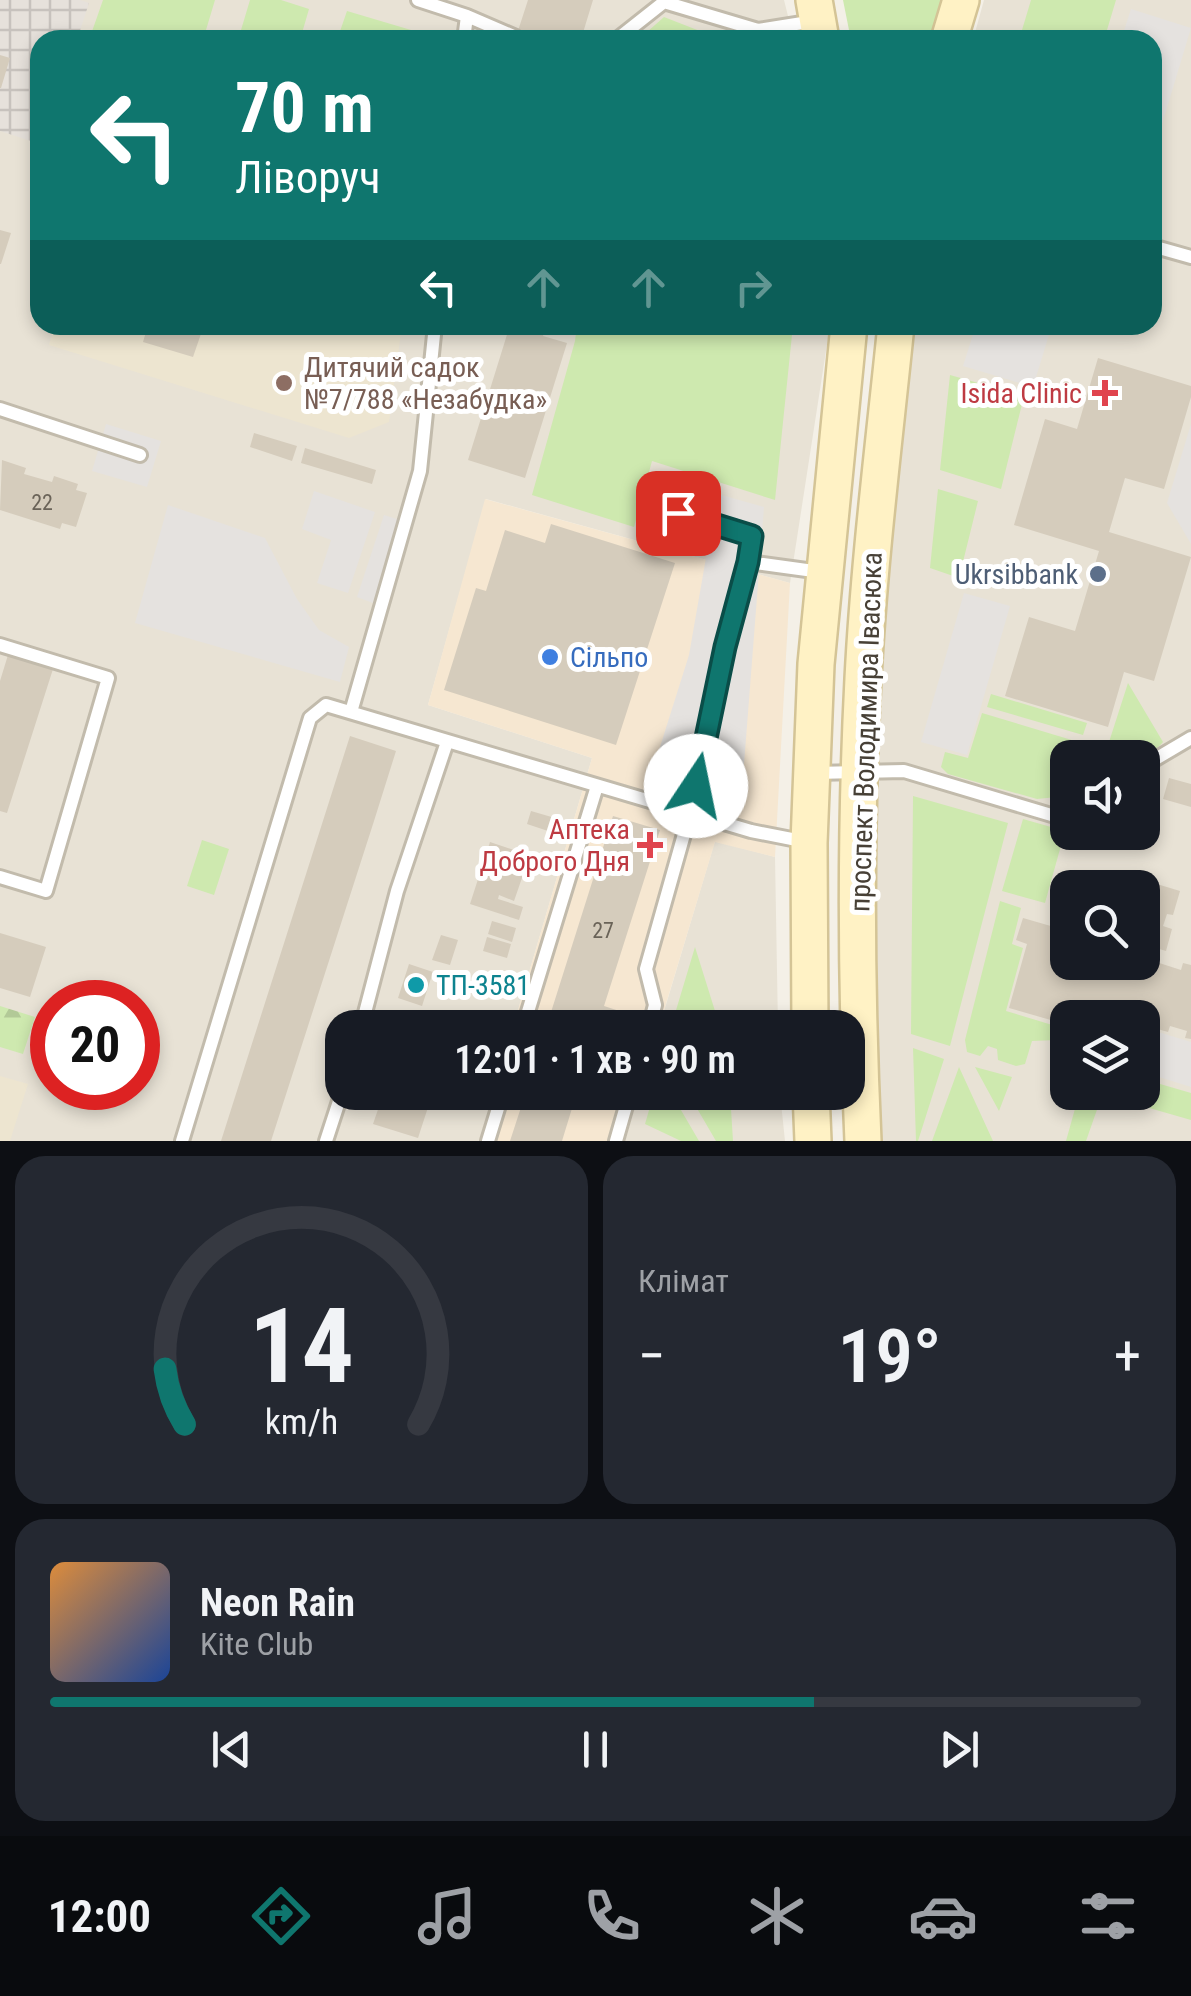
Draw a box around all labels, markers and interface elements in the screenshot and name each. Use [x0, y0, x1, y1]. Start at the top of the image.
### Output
text: 70 m [235, 67, 374, 149]
icon: left [70, 70, 200, 200]
text: Ліворуч [235, 151, 381, 204]
icon: left [411, 260, 466, 315]
icon: ahead [516, 260, 571, 315]
icon: ahead [621, 260, 676, 315]
icon: right [726, 260, 781, 315]
place label: Дитячий садок №7/788 «Незабудка» [304, 351, 547, 416]
marker: Дитячий садок №7/788 «Незабудка» [273, 372, 295, 394]
place label: Isida Clinic [960, 377, 1082, 410]
marker: Isida Clinic [1092, 380, 1118, 406]
pin [636, 471, 721, 556]
icon: arrive [651, 486, 706, 541]
house number: 22 [31, 490, 53, 515]
street label: проспект Володимира Івасюка [843, 552, 889, 912]
place label: Ukrsibbank [955, 558, 1078, 591]
marker: Ukrsibbank [1087, 563, 1109, 585]
place label: Сільпо [570, 641, 648, 674]
marker: Сільпо [539, 646, 561, 668]
position arrow [644, 734, 748, 838]
map controls [1050, 740, 1160, 1110]
button: sound [1050, 740, 1160, 850]
place label: Аптека Доброго Дня [479, 813, 630, 878]
marker: Аптека Доброго Дня [639, 834, 661, 856]
button: search [1050, 870, 1160, 980]
house number: 27 [592, 918, 614, 943]
place label: ТП-3581 [436, 969, 530, 1002]
marker: ТП-3581 [405, 974, 427, 996]
speed limit sign: 20 [30, 980, 160, 1110]
button: layers [1050, 1000, 1160, 1110]
text: 12:01 · 1 хв · 90 m [454, 1038, 736, 1082]
text: Клімат [638, 1262, 729, 1300]
text: 14 [249, 1286, 354, 1407]
text: 19° [837, 1312, 942, 1400]
text: − [638, 1324, 666, 1388]
text: + [1114, 1324, 1141, 1388]
text: km/h [265, 1401, 338, 1443]
text: Neon Rain [200, 1581, 355, 1625]
text: Kite Club [200, 1625, 313, 1663]
icon: previous [204, 1722, 259, 1777]
icon: pause [568, 1722, 623, 1777]
icon: next [932, 1722, 987, 1777]
icon: directions [246, 1881, 316, 1951]
icon: music [412, 1881, 482, 1951]
icon: phone [577, 1881, 647, 1951]
icon: climate [742, 1881, 812, 1951]
icon: car [908, 1881, 978, 1951]
icon: filters [1073, 1881, 1143, 1951]
text: 12:00 [48, 1890, 151, 1943]

